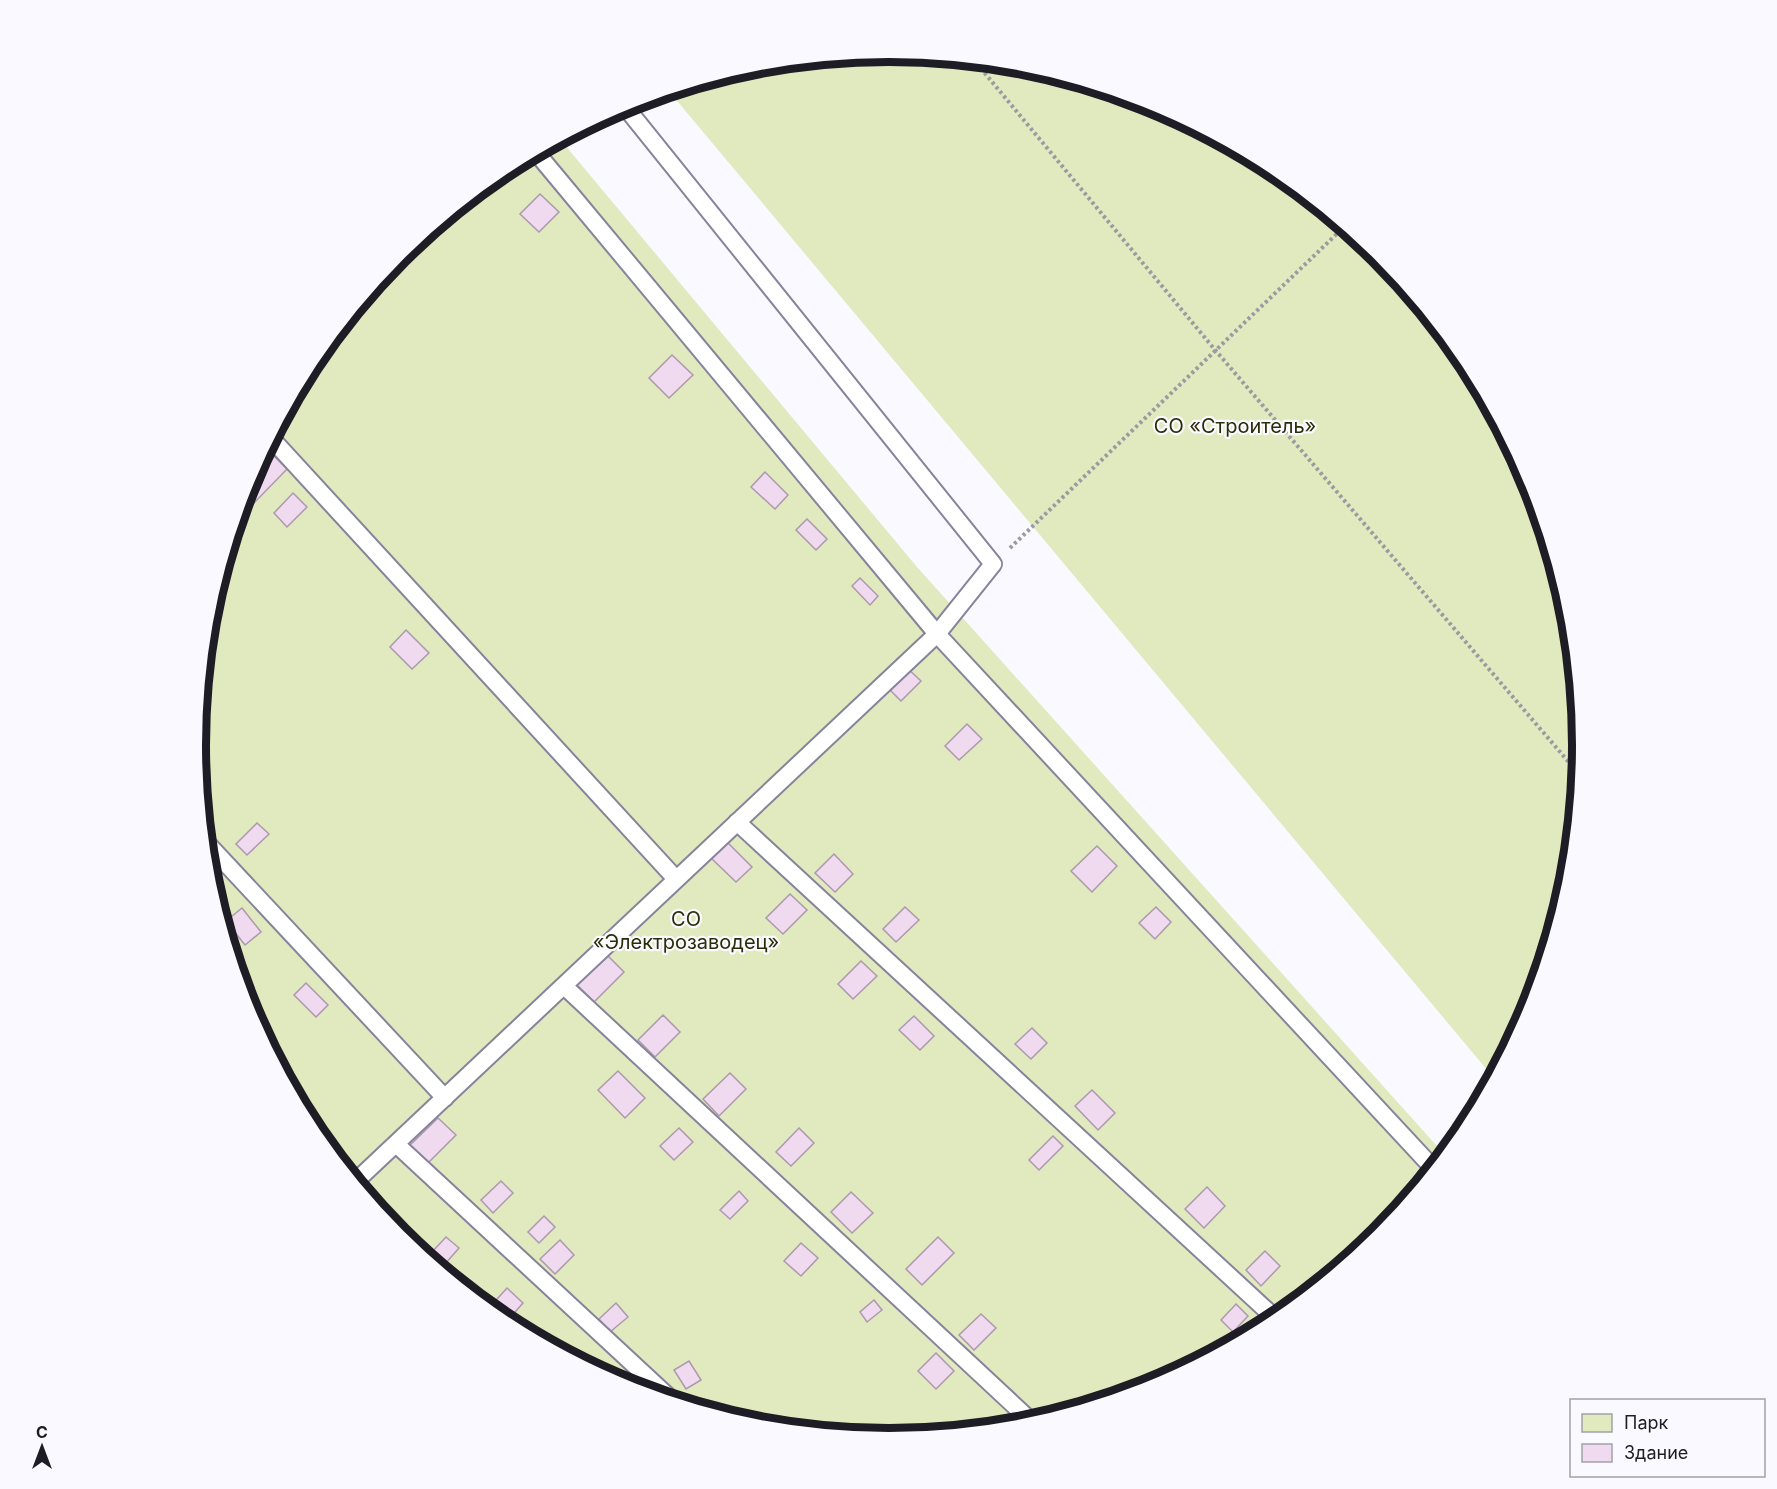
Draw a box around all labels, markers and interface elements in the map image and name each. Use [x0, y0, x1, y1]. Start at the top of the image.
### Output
park label: СО «Строитель» [1154, 414, 1316, 438]
park label: СО «Электрозаводец» [593, 907, 779, 954]
legend [1570, 1399, 1765, 1477]
text: Парк [1624, 1412, 1669, 1433]
north arrow [12, 1417, 72, 1477]
text: С [36, 1422, 48, 1442]
text: Здание [1624, 1442, 1688, 1463]

